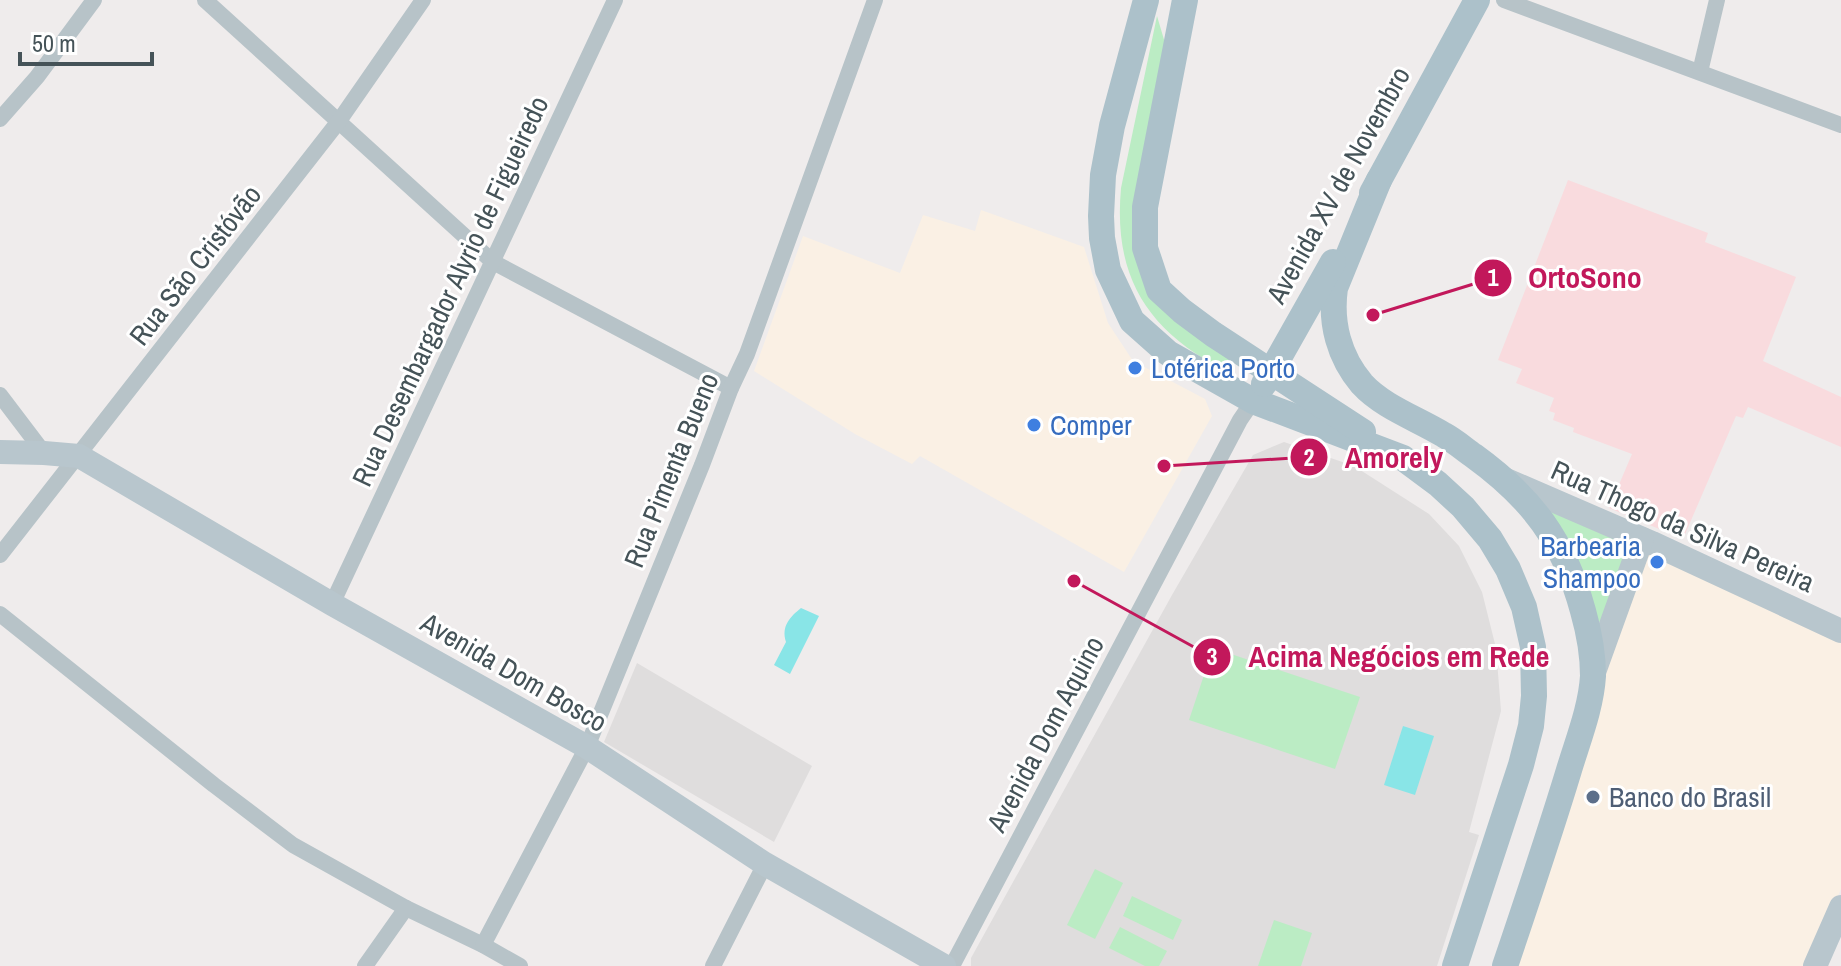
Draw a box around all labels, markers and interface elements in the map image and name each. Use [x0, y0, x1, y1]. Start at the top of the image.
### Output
scale bar [20, 16, 152, 66]
text: 50 m [32, 27, 76, 59]
street label: Avenida XV de Novembro [1257, 60, 1419, 311]
street label: Rua Desembargador Alyrio de Figueiredo [343, 90, 557, 492]
street label: Rua São Cristóvão [120, 177, 270, 353]
callout: OrtoSono [1473, 251, 1658, 305]
text: OrtoSono [1528, 257, 1642, 297]
text: 1 [1488, 261, 1499, 293]
place label: Lotérica Porto [1151, 349, 1295, 387]
marker: Lotérica Porto [1126, 359, 1144, 377]
street label: Rua Pimenta Bueno [615, 367, 727, 573]
place label: Comper [1050, 406, 1132, 444]
marker: Comper [1025, 416, 1043, 434]
callout: Amorely [1289, 430, 1459, 484]
text: Amorely [1345, 437, 1444, 477]
text: 2 [1304, 441, 1315, 473]
street label: Rua Thogo da Silva Pereira [1545, 451, 1821, 601]
place label: Barbearia Shampoo [1540, 527, 1641, 597]
marker: Barbearia Shampoo [1648, 553, 1666, 571]
street label: Avenida Dom Bosco [413, 603, 614, 741]
street label: Avenida Dom Aquino [977, 629, 1113, 839]
callout: Acima Negócios em Rede [1192, 630, 1565, 684]
text: Acima Negócios em Rede [1249, 636, 1549, 676]
text: 3 [1207, 640, 1218, 672]
place label: Banco do Brasil [1609, 778, 1771, 816]
marker: Banco do Brasil [1584, 788, 1602, 806]

